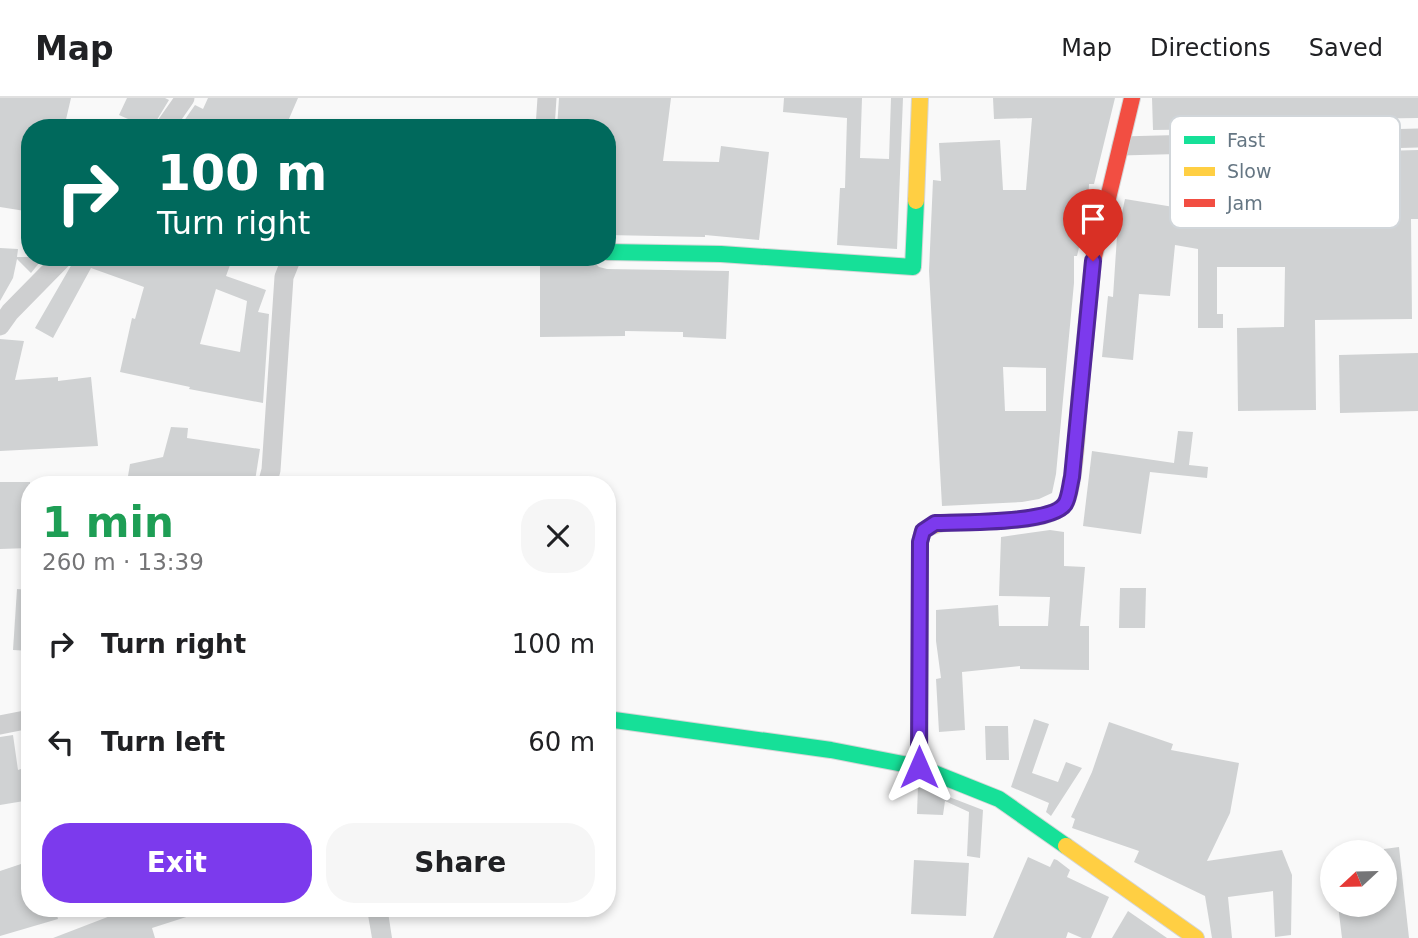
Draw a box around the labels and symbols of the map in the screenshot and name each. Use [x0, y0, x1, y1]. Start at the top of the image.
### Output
legend [1170, 116, 1400, 228]
text: Fast [1227, 129, 1265, 151]
text: Slow [1227, 160, 1272, 182]
pin [1063, 189, 1123, 261]
text: Jam [1226, 192, 1263, 214]
position arrow [882, 730, 956, 804]
north arrow [1320, 840, 1396, 917]

